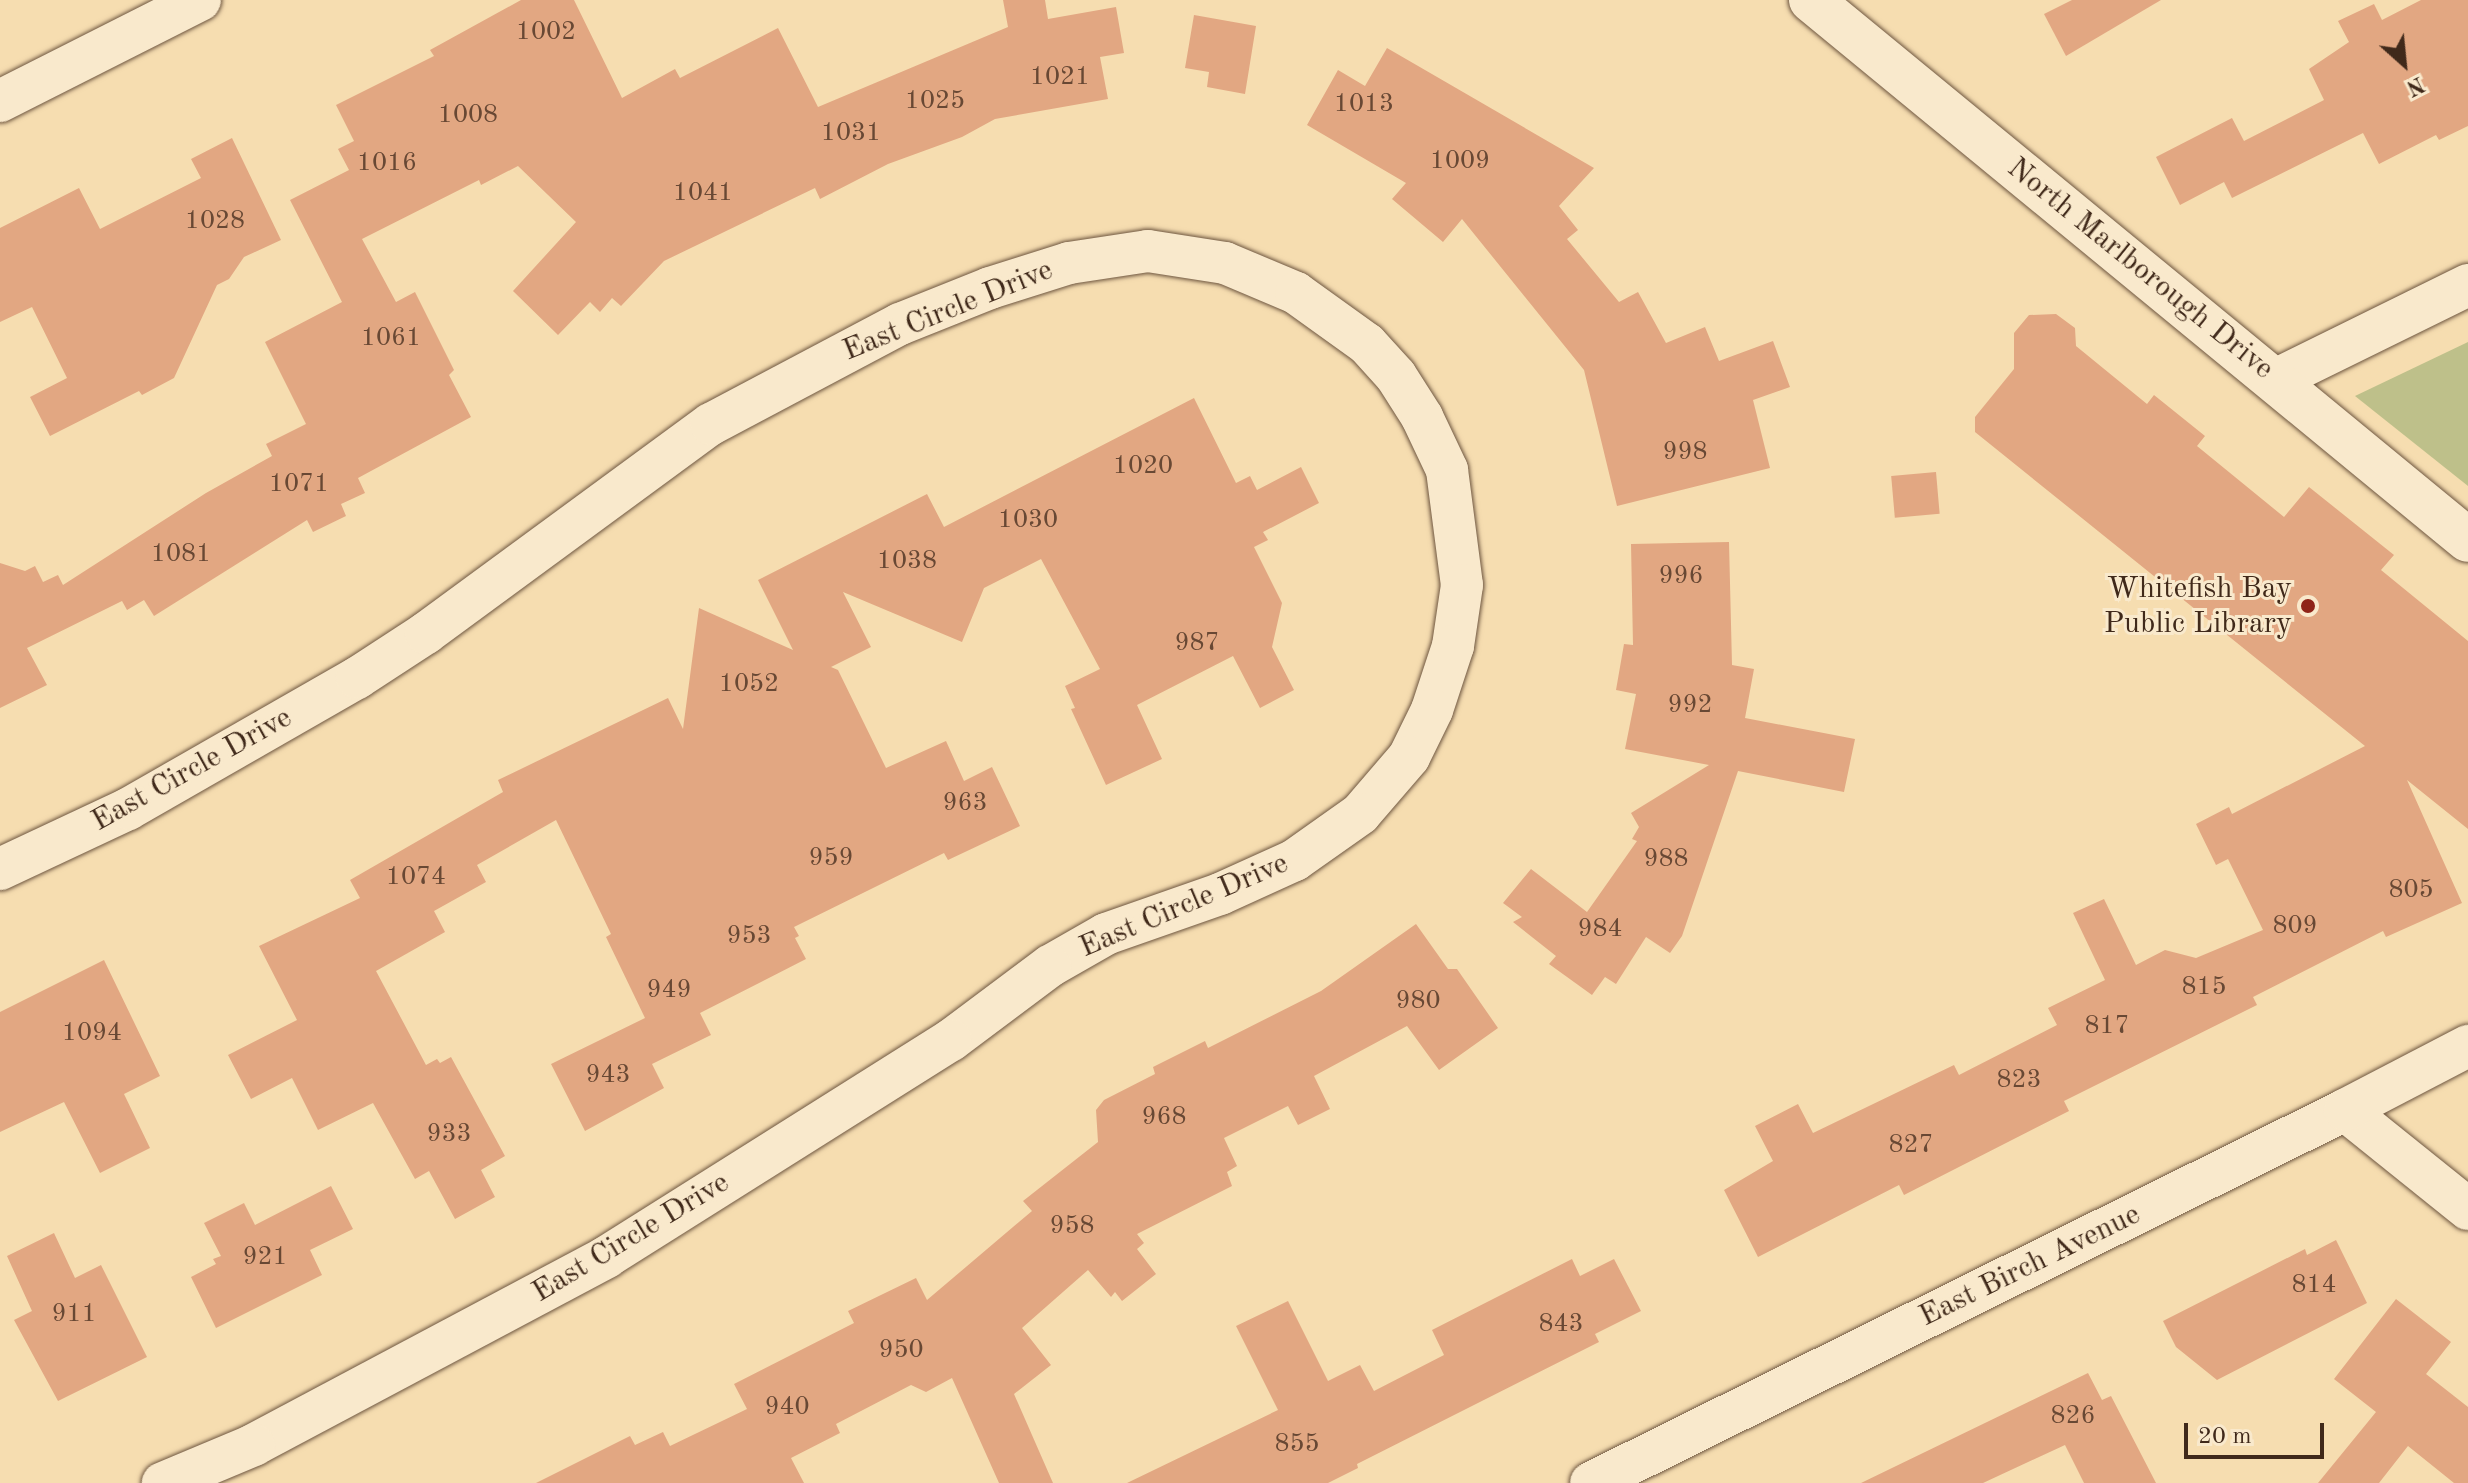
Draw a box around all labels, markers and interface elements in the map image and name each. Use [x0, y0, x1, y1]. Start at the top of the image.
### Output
house number: 1002 [516, 17, 576, 49]
north arrow [2364, 24, 2444, 104]
house number: 1021 [1030, 62, 1090, 94]
text: N [2402, 72, 2427, 99]
house number: 1025 [905, 86, 965, 118]
house number: 1013 [1334, 89, 1394, 121]
house number: 1008 [438, 100, 498, 132]
house number: 1031 [821, 118, 881, 150]
house number: 1009 [1430, 146, 1490, 178]
house number: 1016 [357, 148, 417, 180]
street label: North Marlborough Drive [2000, 150, 2280, 388]
house number: 1041 [673, 178, 733, 210]
house number: 1028 [185, 206, 245, 238]
street label: East Circle Drive [838, 252, 1058, 370]
house number: 1061 [361, 323, 421, 355]
house number: 998 [1662, 437, 1708, 469]
house number: 1020 [1113, 451, 1173, 483]
house number: 1071 [269, 469, 329, 501]
house number: 1030 [998, 505, 1058, 537]
house number: 1081 [151, 539, 211, 571]
house number: 1038 [877, 546, 937, 578]
house number: 996 [1658, 561, 1704, 593]
place label: Whitefish Bay Public Library [2104, 571, 2292, 642]
marker: Whitefish Bay Public Library [2299, 597, 2317, 615]
house number: 987 [1174, 628, 1220, 660]
house number: 1052 [719, 669, 779, 701]
house number: 992 [1667, 690, 1713, 722]
street label: East Circle Drive [86, 700, 298, 840]
house number: 963 [942, 788, 988, 820]
house number: 959 [808, 843, 854, 875]
house number: 988 [1643, 844, 1689, 876]
street label: East Circle Drive [1074, 846, 1294, 966]
house number: 1074 [386, 862, 446, 894]
house number: 805 [2388, 875, 2434, 907]
house number: 809 [2272, 911, 2318, 943]
house number: 984 [1577, 914, 1623, 946]
house number: 953 [726, 921, 772, 953]
house number: 815 [2181, 972, 2227, 1004]
house number: 949 [646, 975, 692, 1007]
house number: 980 [1395, 986, 1441, 1018]
house number: 817 [2084, 1011, 2130, 1043]
house number: 1094 [62, 1018, 122, 1050]
house number: 943 [585, 1060, 631, 1092]
house number: 823 [1996, 1065, 2042, 1097]
house number: 968 [1141, 1102, 1187, 1134]
house number: 933 [426, 1119, 472, 1151]
house number: 827 [1888, 1130, 1934, 1162]
street label: East Circle Drive [526, 1165, 736, 1311]
street label: East Birch Avenue [1914, 1197, 2146, 1335]
house number: 958 [1049, 1211, 1095, 1243]
house number: 921 [242, 1242, 288, 1274]
house number: 814 [2291, 1270, 2337, 1302]
house number: 911 [51, 1299, 97, 1331]
house number: 843 [1538, 1309, 1584, 1341]
house number: 950 [878, 1335, 924, 1367]
house number: 940 [764, 1392, 810, 1424]
house number: 826 [2050, 1401, 2096, 1433]
scale bar [2188, 1407, 2328, 1457]
text: 20 m [2198, 1425, 2252, 1449]
house number: 855 [1274, 1429, 1320, 1461]

